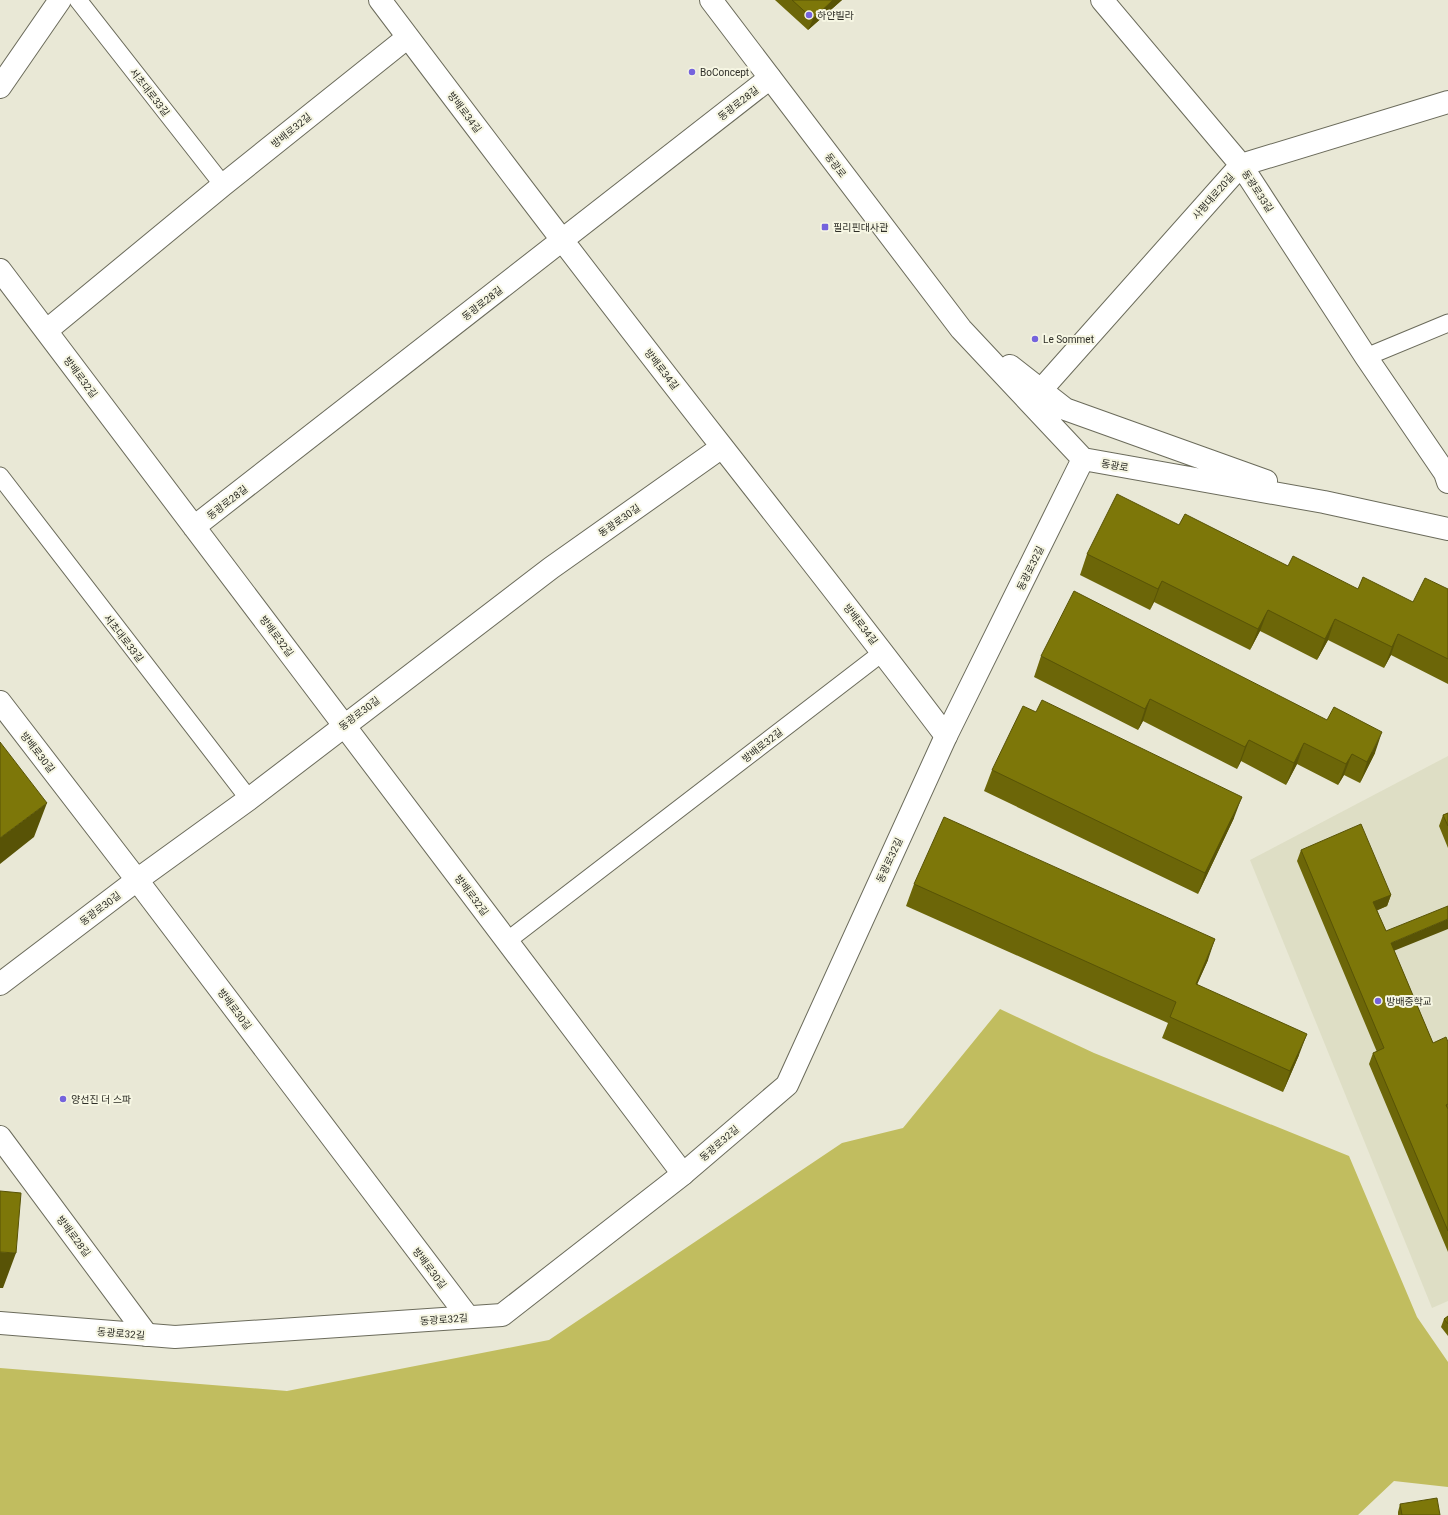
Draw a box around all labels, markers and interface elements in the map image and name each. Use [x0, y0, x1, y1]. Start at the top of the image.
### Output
marker: 하얀빌라 [804, 10, 814, 20]
place label: 하얀빌라 [817, 10, 855, 21]
street label: 서초대로33길 [128, 66, 172, 118]
marker: BoConcept [687, 67, 697, 77]
place label: BoConcept [700, 67, 749, 78]
street label: 동광로28길 [716, 84, 761, 123]
street label: 방배로34길 [446, 90, 483, 135]
street label: 방배로32길 [269, 111, 313, 150]
street label: 동광로 [823, 151, 848, 180]
street label: 동광로33길 [1240, 168, 1275, 214]
street label: 사평대로20길 [1190, 171, 1236, 222]
marker: 필리핀대사관 [820, 222, 830, 232]
place label: 필리핀대사관 [833, 222, 889, 233]
street label: 동광로28길 [460, 284, 505, 323]
marker: Le Sommet [1030, 334, 1040, 344]
place label: Le Sommet [1043, 334, 1094, 345]
street label: 방배로34길 [642, 347, 681, 392]
street label: 방배로32길 [62, 355, 99, 400]
street label: 동광로 [1100, 458, 1129, 473]
street label: 동광로28길 [205, 483, 250, 522]
street label: 동광로30길 [596, 502, 642, 539]
street label: 동광로32길 [1015, 544, 1046, 592]
street label: 방배로34길 [841, 602, 880, 647]
street label: 서초대로33길 [102, 612, 146, 664]
street label: 방배로32길 [258, 614, 295, 659]
street label: 동광로30길 [337, 695, 382, 732]
street label: 방배로32길 [740, 726, 785, 765]
street label: 방배로30길 [18, 730, 57, 775]
street label: 동광로32길 [874, 836, 905, 884]
street label: 방배로32길 [453, 873, 490, 918]
street label: 동광로30길 [78, 890, 123, 927]
street label: 방배로30길 [216, 987, 253, 1032]
marker: 방배중학교 [1373, 996, 1383, 1006]
place label: 방배중학교 [1386, 996, 1432, 1007]
marker: 양선진 더 스파 [58, 1094, 68, 1104]
place label: 양선진 더 스파 [71, 1094, 131, 1105]
street label: 동광로32길 [698, 1123, 741, 1163]
street label: 방배로28길 [55, 1214, 92, 1259]
street label: 방배로30길 [411, 1246, 448, 1291]
street label: 동광로32길 [420, 1312, 468, 1327]
street label: 동광로32길 [97, 1326, 145, 1341]

